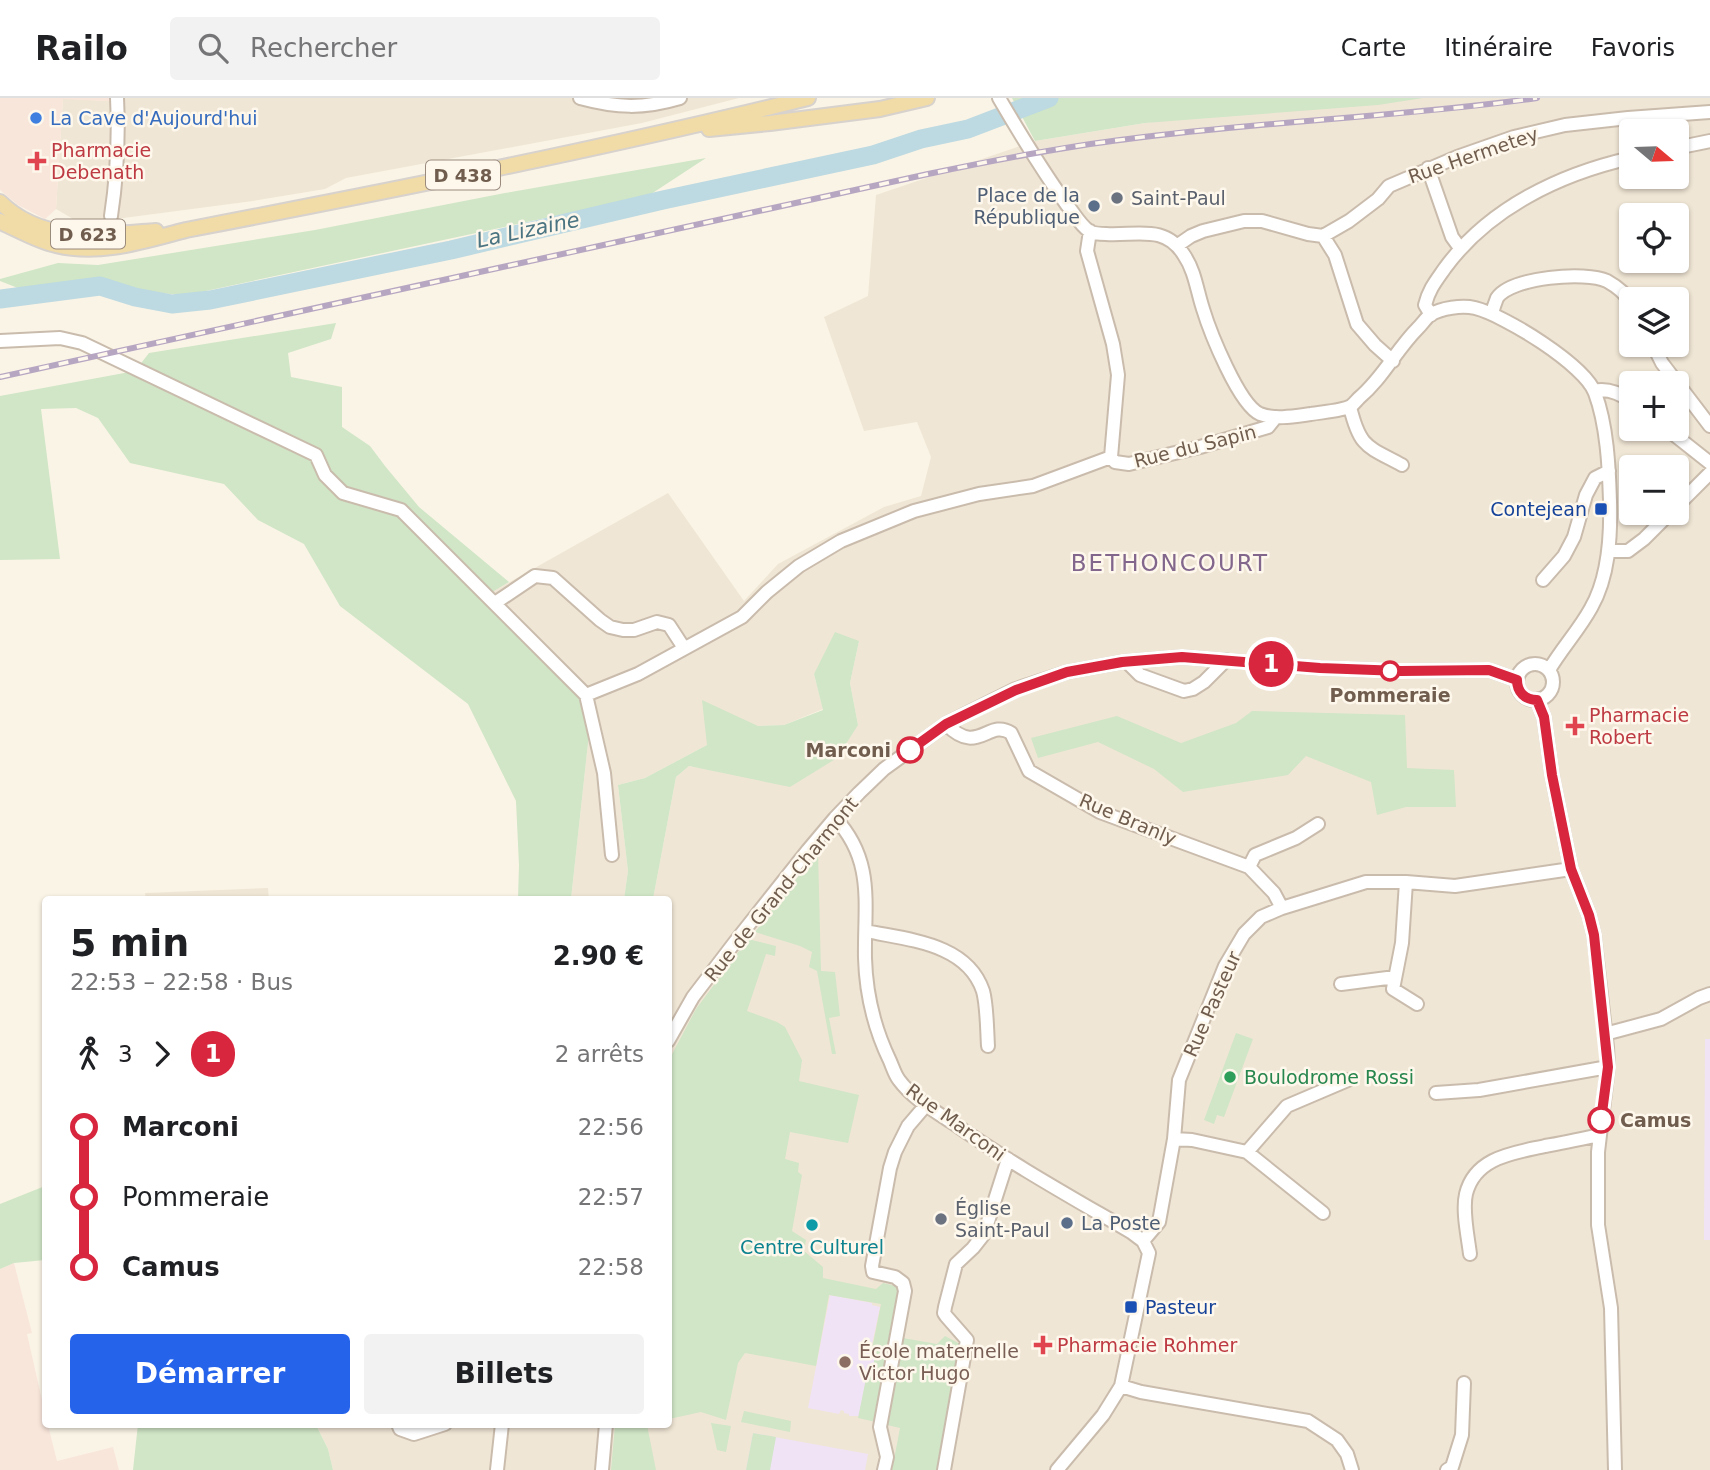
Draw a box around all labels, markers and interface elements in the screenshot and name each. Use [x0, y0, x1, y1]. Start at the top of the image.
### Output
search box [170, 17, 660, 80]
text: Railo [35, 29, 128, 68]
icon: search [194, 29, 232, 67]
text: Rechercher [250, 33, 397, 63]
text: Carte [1341, 34, 1406, 62]
text: Itinéraire [1444, 34, 1553, 62]
text: Favoris [1591, 34, 1675, 62]
place label: La Cave d'Aujourd'hui [50, 107, 258, 129]
marker: La Cave d'Aujourd'hui [28, 110, 44, 126]
north arrow [1619, 119, 1689, 189]
map controls [1619, 119, 1689, 525]
street label: Rue Hermetey [1405, 122, 1541, 188]
place label: Pharmacie Debenath [51, 139, 151, 183]
marker: Pharmacie Debenath [29, 153, 45, 169]
road number: D 438 [426, 160, 500, 190]
place label: Place de la République [973, 184, 1080, 228]
place label: Saint-Paul [1131, 187, 1226, 209]
marker: Saint-Paul [1109, 190, 1125, 206]
marker: Place de la République [1086, 198, 1102, 214]
button: locate [1619, 203, 1689, 273]
water label: La Lizaine [474, 207, 582, 253]
road number: D 623 [51, 219, 125, 248]
button: layers [1619, 287, 1689, 357]
button: + [1619, 371, 1689, 441]
street label: Rue du Sapin [1132, 420, 1258, 472]
button: − [1619, 455, 1689, 525]
place label: Contejean [1490, 498, 1587, 520]
marker: Contejean [1593, 501, 1609, 517]
district label: BETHONCOURT [1071, 550, 1269, 576]
line badge: 1 [1248, 641, 1294, 687]
text: 1 [1263, 650, 1279, 678]
marker: Pommeraie [1380, 661, 1400, 681]
place label: Pommeraie [1329, 684, 1451, 706]
place label: Pharmacie Robert [1589, 704, 1689, 748]
marker: Pharmacie Robert [1567, 718, 1583, 734]
marker: Marconi [897, 737, 923, 763]
place label: Marconi [806, 739, 891, 761]
street label: Rue Branly [1076, 789, 1180, 849]
street label: Rue de Grand-Charmont [700, 792, 862, 986]
text: 5 min [70, 921, 189, 965]
text: 2.90 € [553, 941, 644, 971]
street label: Rue Pasteur [1179, 948, 1245, 1060]
text: 22:53 – 22:58 · Bus [70, 969, 293, 995]
icon: walk [70, 1035, 108, 1073]
icon: forward [143, 1035, 181, 1073]
text: 1 [205, 1040, 221, 1068]
text: 3 [118, 1041, 133, 1067]
text: 2 arrêts [555, 1041, 644, 1067]
place label: Boulodrome Rossi [1244, 1066, 1414, 1088]
marker: Boulodrome Rossi [1222, 1069, 1238, 1085]
street label: Rue Marconi [902, 1079, 1010, 1165]
marker: Camus [1588, 1107, 1614, 1133]
place label: Camus [1620, 1109, 1691, 1131]
text: Marconi [122, 1112, 239, 1142]
text: 22:56 [578, 1114, 644, 1140]
text: Pommeraie [122, 1182, 269, 1212]
text: 22:57 [578, 1184, 644, 1210]
place label: Église Saint-Paul [955, 1197, 1050, 1241]
marker: Église Saint-Paul [933, 1211, 949, 1227]
place label: La Poste [1081, 1212, 1161, 1234]
marker: La Poste [1059, 1215, 1075, 1231]
marker: Centre Culturel [804, 1217, 820, 1233]
place label: Centre Culturel [740, 1236, 884, 1258]
text: Camus [122, 1252, 220, 1282]
text: 22:58 [578, 1254, 644, 1280]
place label: Pasteur [1145, 1296, 1216, 1318]
marker: Pasteur [1123, 1299, 1139, 1315]
button: Démarrer [70, 1334, 350, 1414]
button: Billets [364, 1334, 644, 1414]
place label: Pharmacie Rohmer [1057, 1334, 1237, 1356]
marker: Pharmacie Rohmer [1035, 1337, 1051, 1353]
place label: École maternelle Victor Hugo [859, 1340, 1019, 1384]
marker: École maternelle Victor Hugo [837, 1354, 853, 1370]

